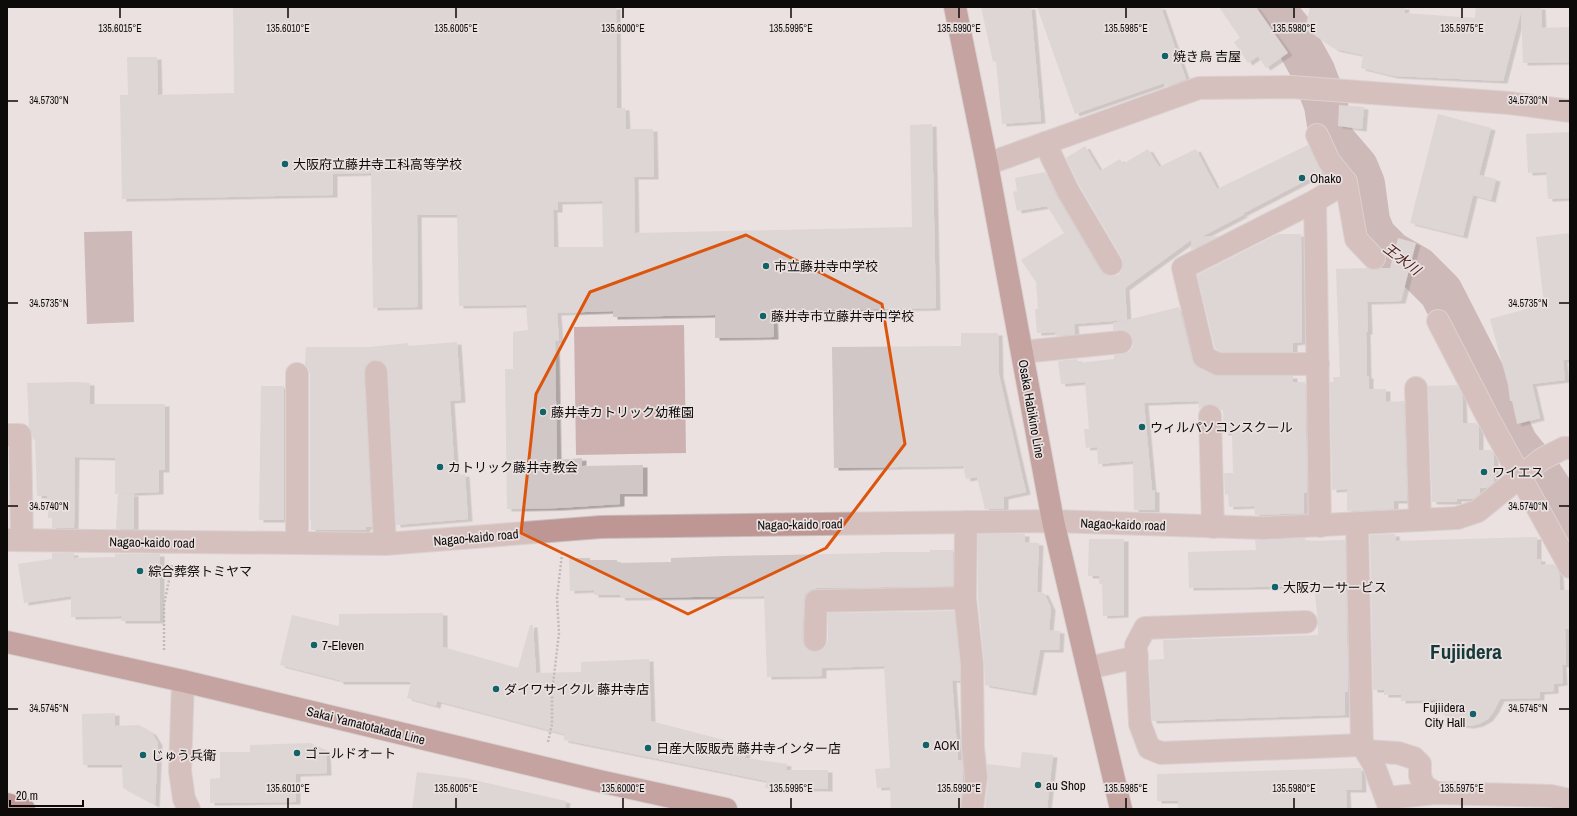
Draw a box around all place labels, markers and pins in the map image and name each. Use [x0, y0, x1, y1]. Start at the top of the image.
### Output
place label: 焼き鳥 吉屋 [1173, 48, 1241, 65]
marker: 焼き鳥 吉屋 [1160, 51, 1170, 61]
place label: 大阪府立藤井寺工科高等学校 [293, 156, 462, 173]
marker: 大阪府立藤井寺工科高等学校 [280, 159, 290, 169]
place label: Ohako [1310, 170, 1341, 187]
marker: Ohako [1297, 173, 1307, 183]
place label: 市立藤井寺中学校 [774, 258, 878, 275]
marker: 市立藤井寺中学校 [761, 261, 771, 271]
place label: 藤井寺市立藤井寺中学校 [771, 308, 914, 325]
marker: 藤井寺市立藤井寺中学校 [758, 311, 768, 321]
place label: 藤井寺カトリック幼稚園 [551, 404, 694, 421]
marker: 藤井寺カトリック幼稚園 [538, 407, 548, 417]
place label: ウィルパソコンスクール [1150, 419, 1293, 436]
marker: ウィルパソコンスクール [1137, 422, 1147, 432]
place label: カトリック藤井寺教会 [448, 459, 578, 476]
marker: カトリック藤井寺教会 [435, 462, 445, 472]
place label: ワイエス [1492, 464, 1544, 481]
marker: ワイエス [1479, 467, 1489, 477]
place label: 綜合葬祭トミヤマ [148, 563, 252, 580]
marker: 綜合葬祭トミヤマ [135, 566, 145, 576]
place label: 大阪カーサービス [1283, 579, 1387, 596]
marker: 大阪カーサービス [1270, 582, 1280, 592]
place label: 7-Eleven [322, 637, 364, 654]
marker: 7-Eleven [309, 640, 319, 650]
place label: ダイワサイクル 藤井寺店 [504, 681, 649, 698]
marker: ダイワサイクル 藤井寺店 [491, 684, 501, 694]
place label: Fujiidera City Hall [1423, 699, 1465, 731]
marker: Fujiidera City Hall [1468, 709, 1478, 719]
place label: AOKI [933, 737, 960, 754]
place label: 日産大阪販売 藤井寺インター店 [656, 740, 841, 757]
marker: AOKI [921, 740, 931, 750]
marker: 日産大阪販売 藤井寺インター店 [643, 743, 653, 753]
place label: ゴールドオート [305, 745, 396, 762]
place label: じゅう兵衛 [151, 747, 216, 764]
marker: ゴールドオート [292, 748, 302, 758]
marker: じゅう兵衛 [138, 750, 148, 760]
place label: au Shop [1046, 777, 1086, 794]
marker: au Shop [1033, 780, 1043, 790]

